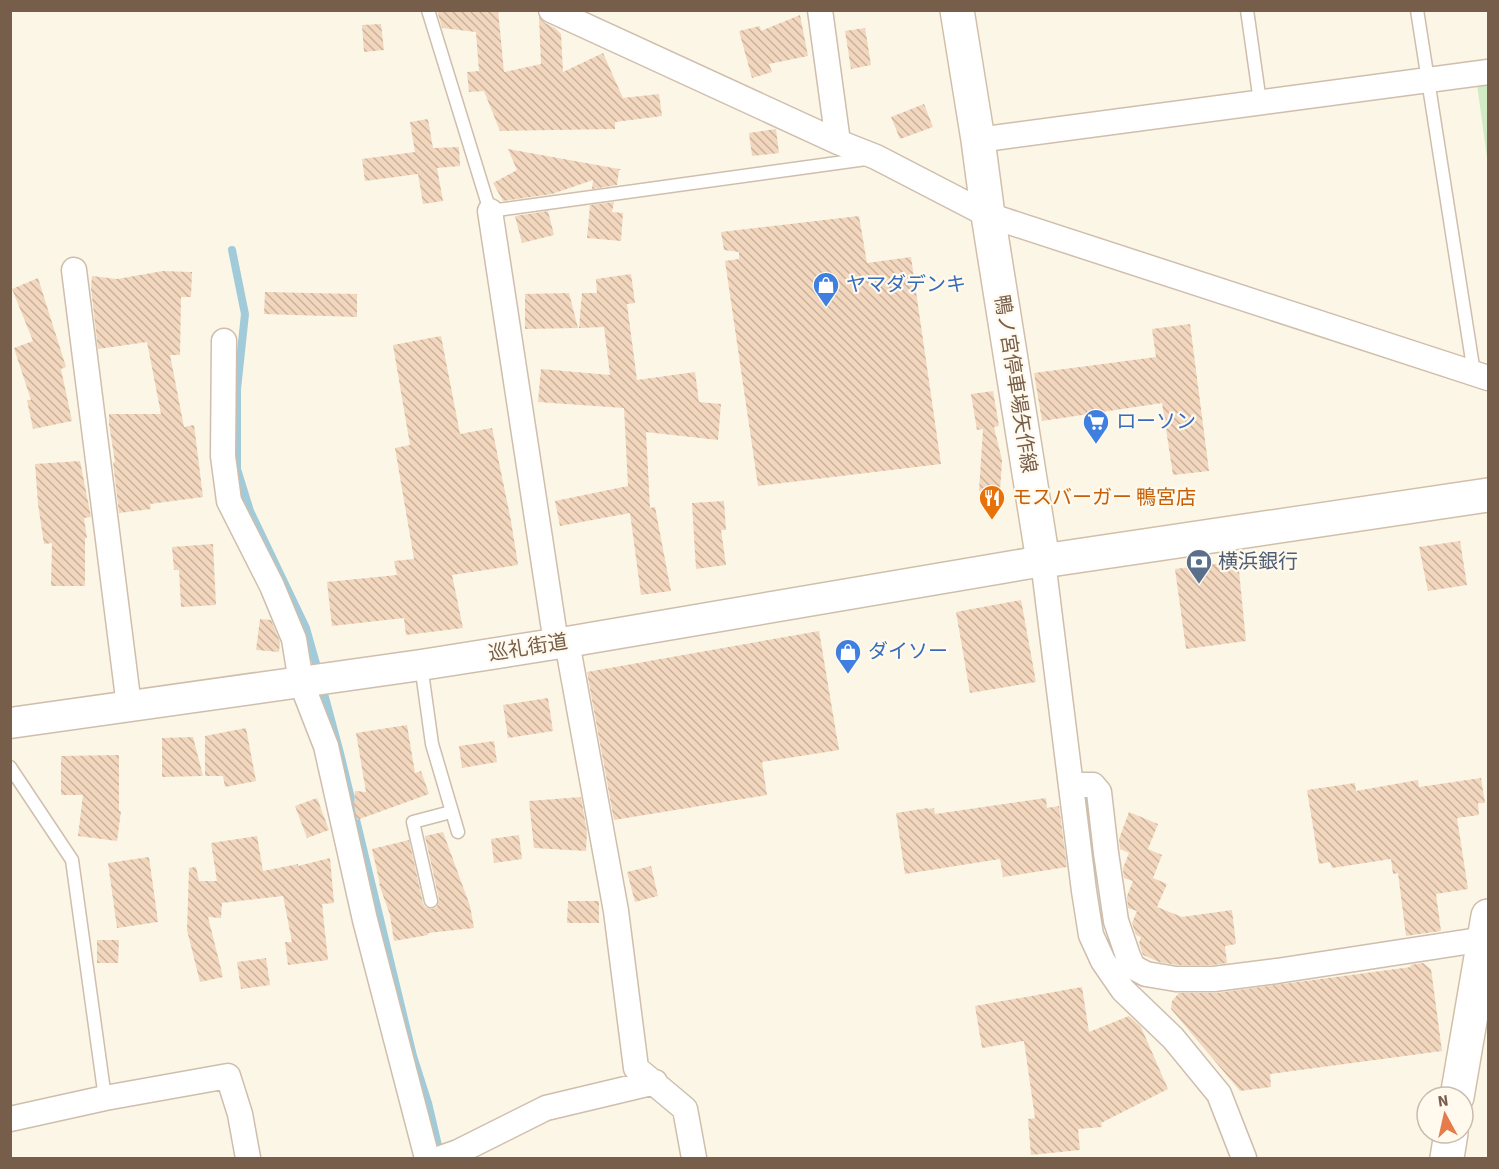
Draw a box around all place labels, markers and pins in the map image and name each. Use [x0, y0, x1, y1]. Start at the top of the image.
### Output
shop icon: ヤマダデンキ [811, 270, 841, 308]
place label: ヤマダデンキ [846, 271, 966, 299]
supermarket icon: ローソン [1081, 407, 1111, 445]
place label: ローソン [1116, 408, 1196, 436]
restaurant icon: モスバーガー 鴨宮店 [977, 483, 1007, 521]
place label: モスバーガー 鴨宮店 [1012, 484, 1196, 512]
bank icon: 横浜銀行 [1184, 547, 1214, 585]
place label: 横浜銀行 [1218, 548, 1298, 576]
shop icon: ダイソー [833, 637, 863, 675]
place label: ダイソー [868, 638, 948, 666]

